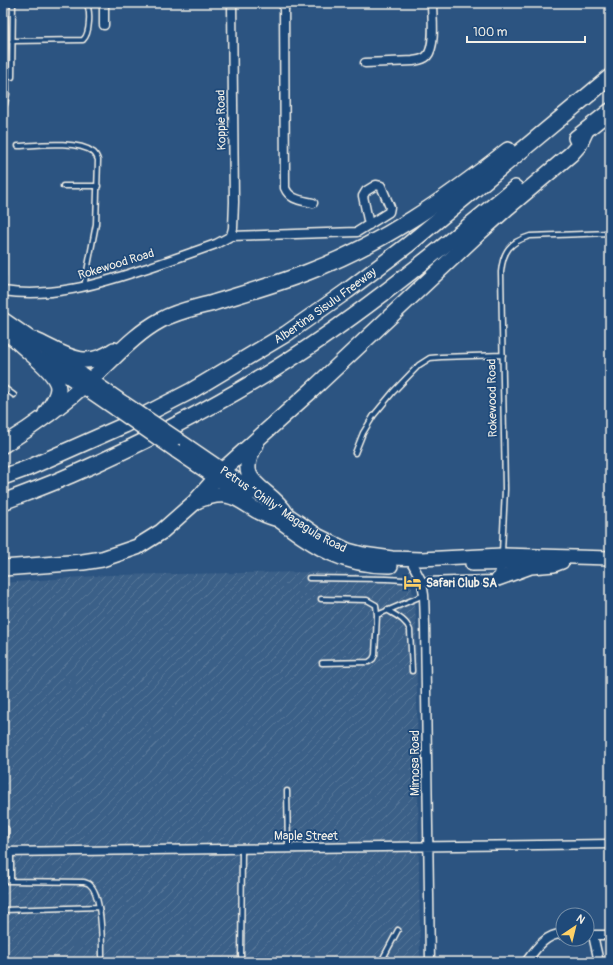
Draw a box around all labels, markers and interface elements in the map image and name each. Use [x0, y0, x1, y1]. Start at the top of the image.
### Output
scale bar [467, 18, 585, 44]
text: 100 m [473, 25, 508, 40]
street label: Koppie Road [213, 89, 230, 150]
street label: Rokewood Road [76, 246, 156, 283]
street label: Albertina Sisulu Freeway [271, 264, 380, 348]
street label: Rokewood Road [484, 358, 501, 437]
street label: Petrus “Chilly” Magagula Road [217, 463, 349, 556]
hotel icon: Safari Club SA [403, 573, 423, 593]
place label: Safari Club SA [426, 576, 497, 591]
street label: Mimosa Road [408, 730, 423, 796]
street label: Maple Street [274, 829, 338, 844]
north arrow [555, 907, 595, 947]
text: N [574, 912, 588, 927]

